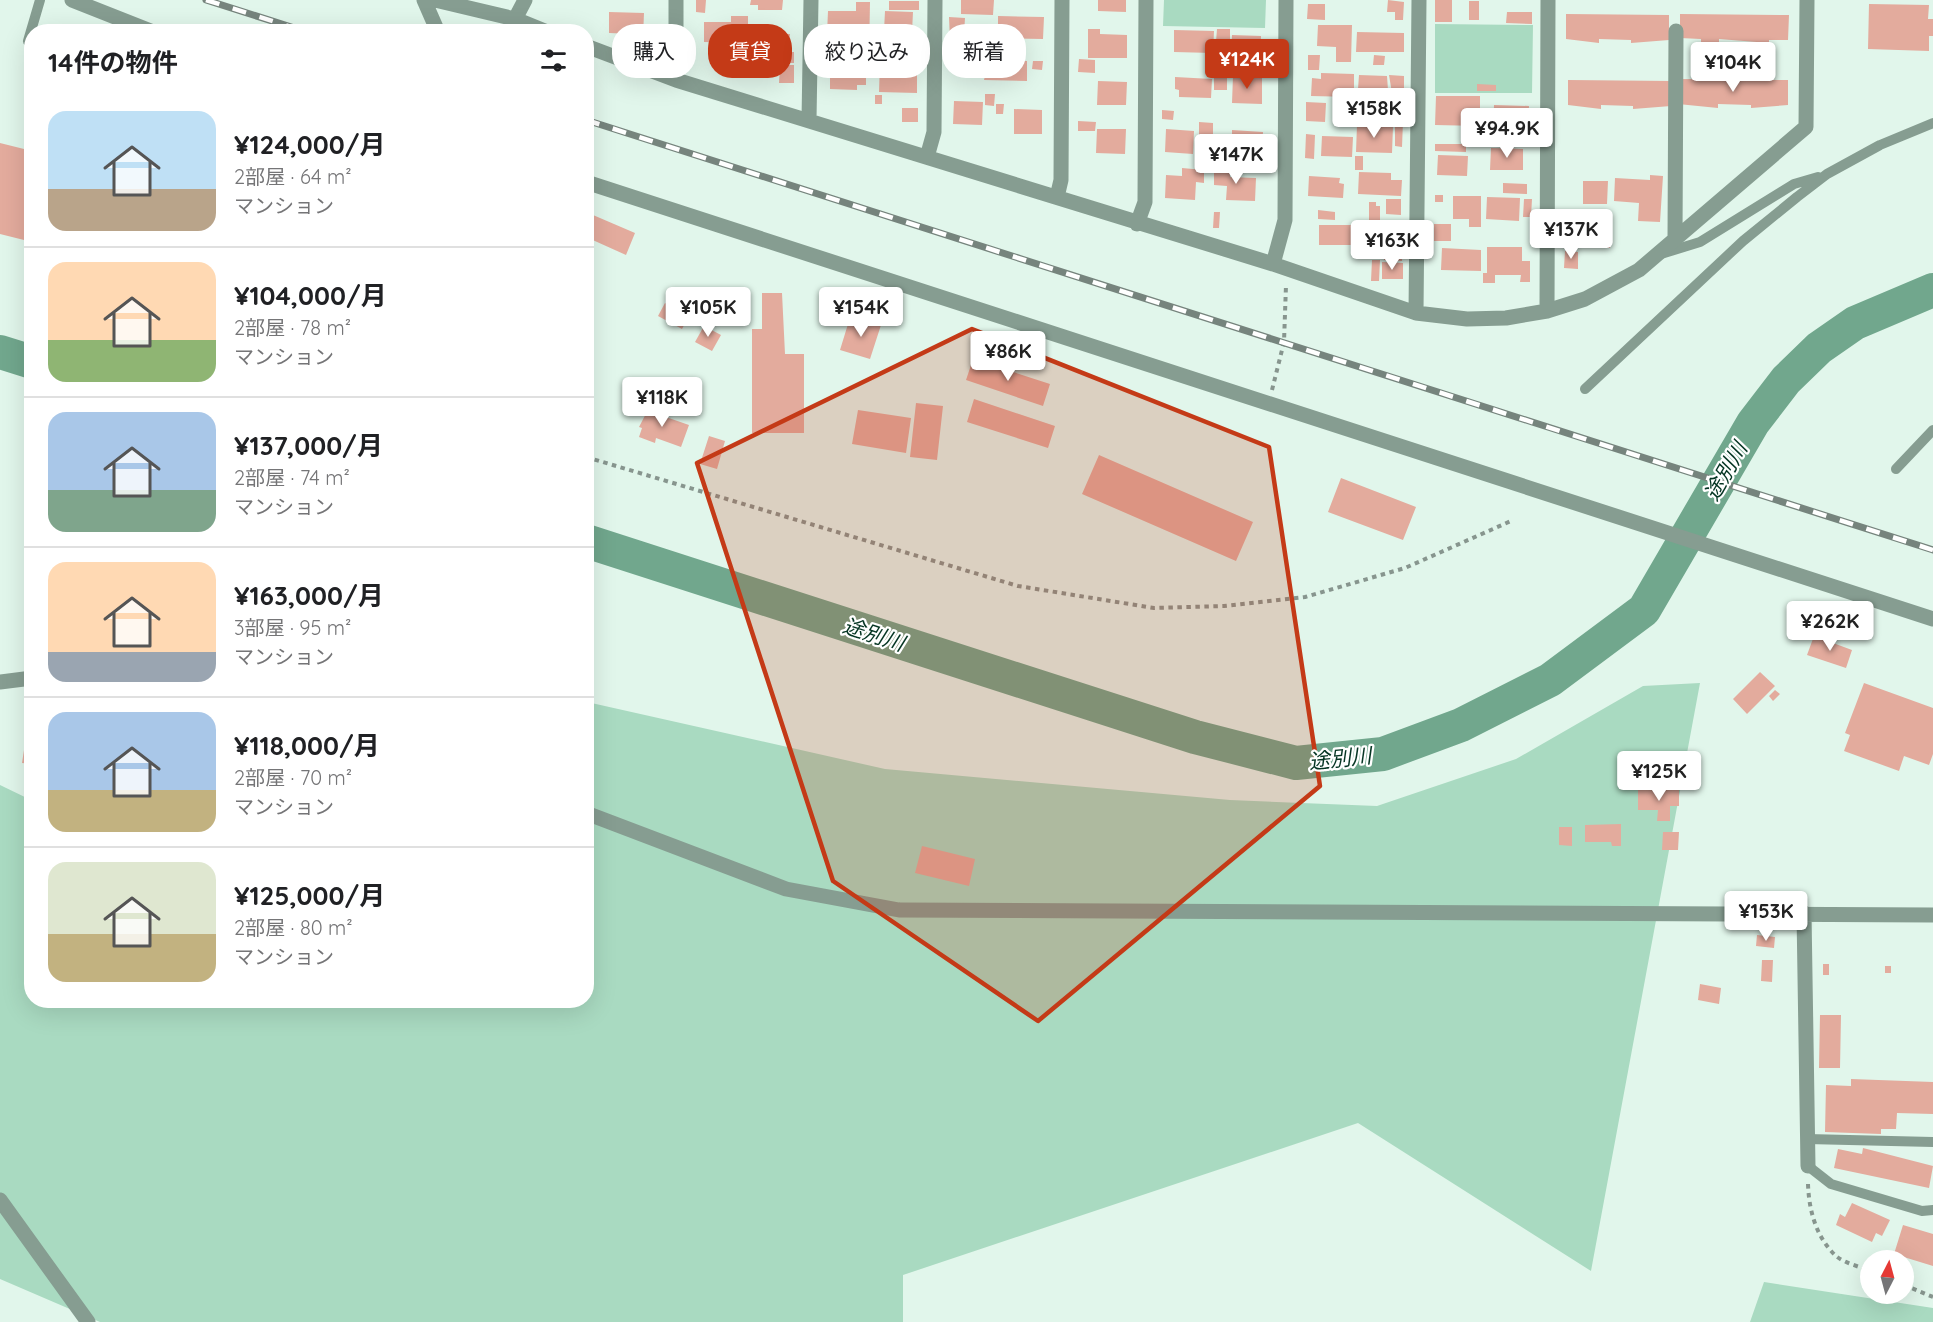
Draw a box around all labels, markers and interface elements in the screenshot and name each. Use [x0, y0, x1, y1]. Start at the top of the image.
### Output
chip: 購入 [612, 24, 696, 78]
chip: 賃貸 [708, 24, 792, 78]
chip: 絞り込み [804, 24, 930, 78]
chip: 新着 [942, 24, 1026, 78]
pin: ¥124K [1205, 39, 1289, 90]
pin: ¥104K [1691, 42, 1775, 93]
icon: filters [537, 44, 570, 77]
text: 14件の物件 [48, 46, 177, 79]
text: ¥124K [1219, 46, 1275, 71]
text: ¥104K [1705, 49, 1761, 74]
pin: ¥158K [1332, 88, 1416, 139]
text: ¥158K [1346, 95, 1402, 120]
pin: ¥94.9K [1458, 108, 1556, 159]
text: ¥94.9K [1475, 115, 1539, 140]
text: ¥124,000/月 [234, 128, 386, 161]
pin: ¥147K [1194, 134, 1278, 185]
icon: home [96, 135, 168, 207]
text: ¥147K [1209, 141, 1263, 166]
text: 2部屋 · 64 m² [234, 164, 352, 189]
text: マンション [234, 193, 334, 218]
pin: ¥137K [1529, 209, 1613, 260]
text: ¥137K [1544, 216, 1598, 241]
pin: ¥163K [1350, 220, 1434, 271]
text: ¥163K [1365, 227, 1419, 252]
text: ¥104,000/月 [234, 279, 387, 312]
icon: home [96, 286, 168, 358]
pin: ¥105K [666, 287, 750, 338]
pin: ¥154K [819, 287, 903, 338]
text: ¥105K [680, 294, 736, 319]
text: ¥154K [833, 294, 889, 319]
text: 2部屋 · 78 m² [234, 315, 351, 340]
pin: ¥86K [972, 331, 1044, 382]
text: ¥86K [984, 338, 1032, 363]
text: マンション [234, 344, 334, 369]
pin: ¥118K [620, 377, 704, 428]
text: ¥118K [636, 384, 688, 409]
text: ¥137,000/月 [234, 429, 383, 462]
water label: 途別川 [1698, 435, 1753, 505]
icon: home [96, 436, 168, 508]
text: 2部屋 · 74 m² [234, 465, 350, 490]
text: マンション [234, 494, 334, 519]
text: ¥163,000/月 [234, 579, 384, 612]
icon: home [96, 586, 168, 658]
pin: ¥262K [1788, 601, 1872, 652]
text: ¥262K [1801, 608, 1859, 633]
water label: 途別川 [840, 612, 910, 657]
text: 3部屋 · 95 m² [234, 615, 351, 640]
text: マンション [234, 644, 334, 669]
text: ¥118,000/月 [234, 729, 380, 762]
icon: home [96, 736, 168, 808]
water label: 途別川 [1307, 742, 1375, 774]
pin: ¥125K [1617, 751, 1701, 802]
text: ¥125K [1631, 758, 1687, 783]
text: 2部屋 · 70 m² [234, 765, 352, 790]
text: マンション [234, 794, 334, 819]
text: ¥125,000/月 [234, 879, 385, 912]
icon: home [96, 886, 168, 958]
pin: ¥153K [1724, 891, 1808, 942]
text: ¥153K [1738, 898, 1794, 923]
text: 2部屋 · 80 m² [234, 915, 353, 940]
text: マンション [234, 944, 334, 969]
north arrow [1860, 1250, 1914, 1304]
map controls [1860, 1250, 1914, 1304]

